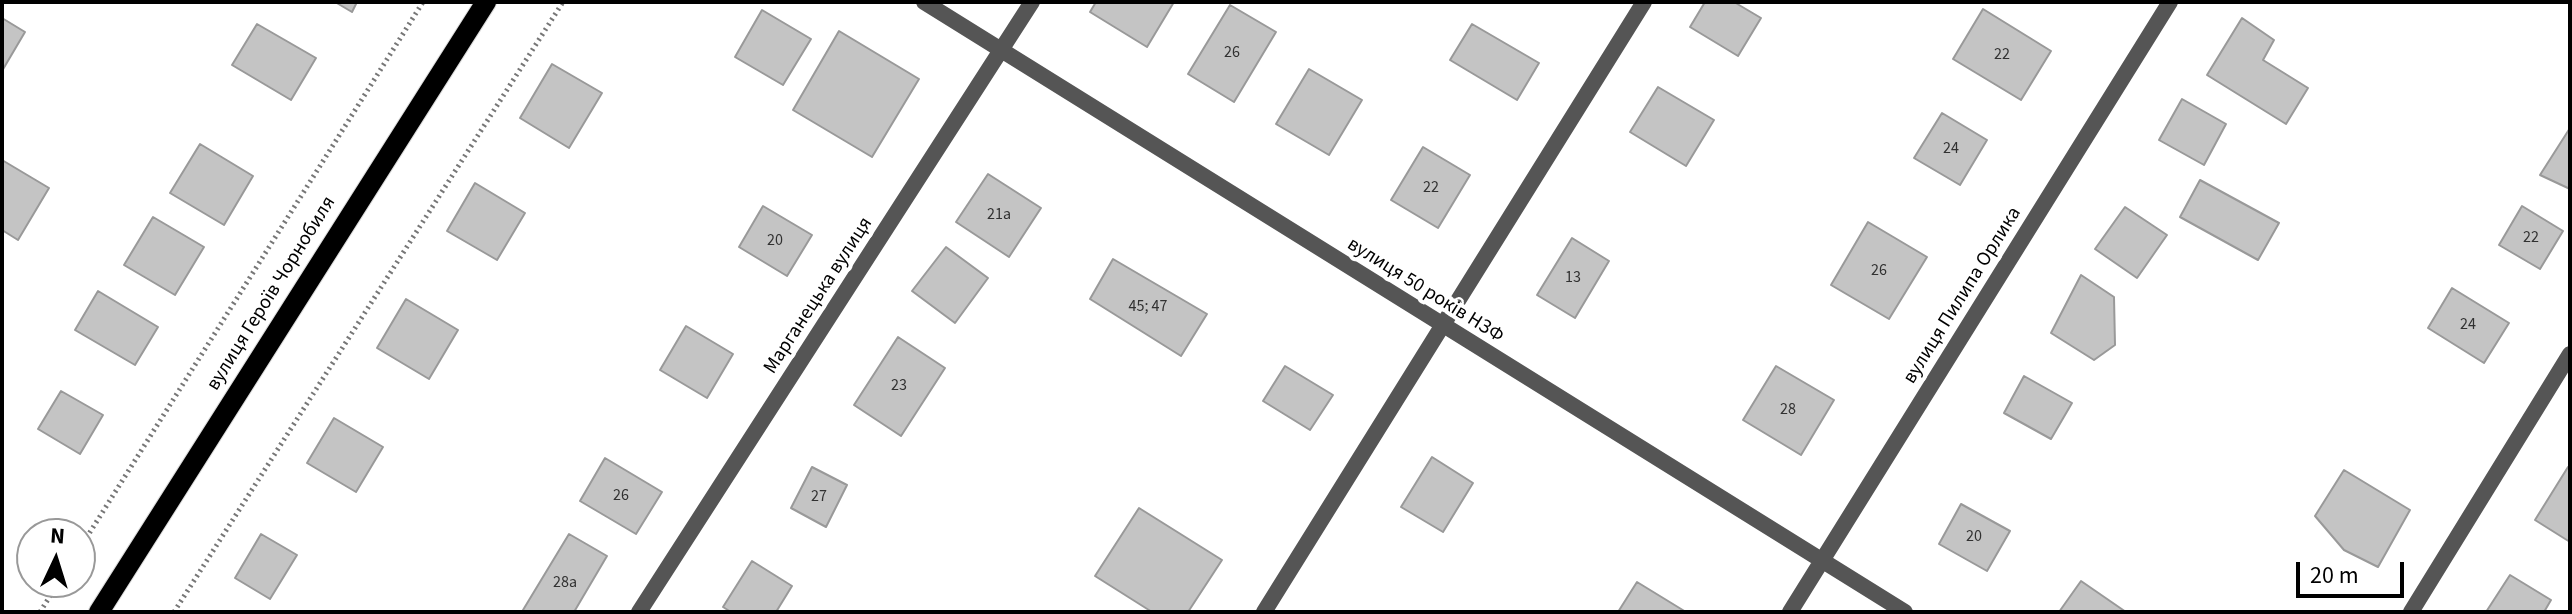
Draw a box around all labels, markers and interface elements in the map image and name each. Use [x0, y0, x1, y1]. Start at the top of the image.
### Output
house number: 26 [1224, 43, 1240, 63]
house number: 22 [1994, 45, 2010, 65]
house number: 24 [1943, 139, 1959, 159]
house number: 22 [1423, 178, 1439, 198]
street label: вулиця Героїв Чорнобиля [202, 192, 342, 396]
street label: вулиця Пилипа Орлика [1899, 203, 2027, 389]
house number: 21а [987, 205, 1011, 225]
street label: Марганецька вулиця [759, 213, 879, 379]
house number: 22 [2523, 228, 2539, 248]
house number: 20 [767, 231, 783, 251]
street label: вулиця 50 років НЗФ [1342, 233, 1508, 349]
house number: 26 [1871, 261, 1887, 281]
house number: 13 [1565, 268, 1581, 288]
house number: 45; 47 [1129, 297, 1167, 317]
house number: 24 [2460, 315, 2476, 335]
house number: 23 [891, 376, 907, 396]
house number: 28 [1780, 400, 1796, 420]
house number: 26 [613, 486, 629, 506]
house number: 27 [811, 487, 827, 507]
north arrow [16, 518, 96, 598]
text: N [49, 520, 66, 553]
house number: 20 [1966, 527, 1982, 547]
scale bar [2300, 546, 2408, 596]
text: 20 m [2310, 558, 2359, 593]
house number: 28а [553, 573, 577, 593]

